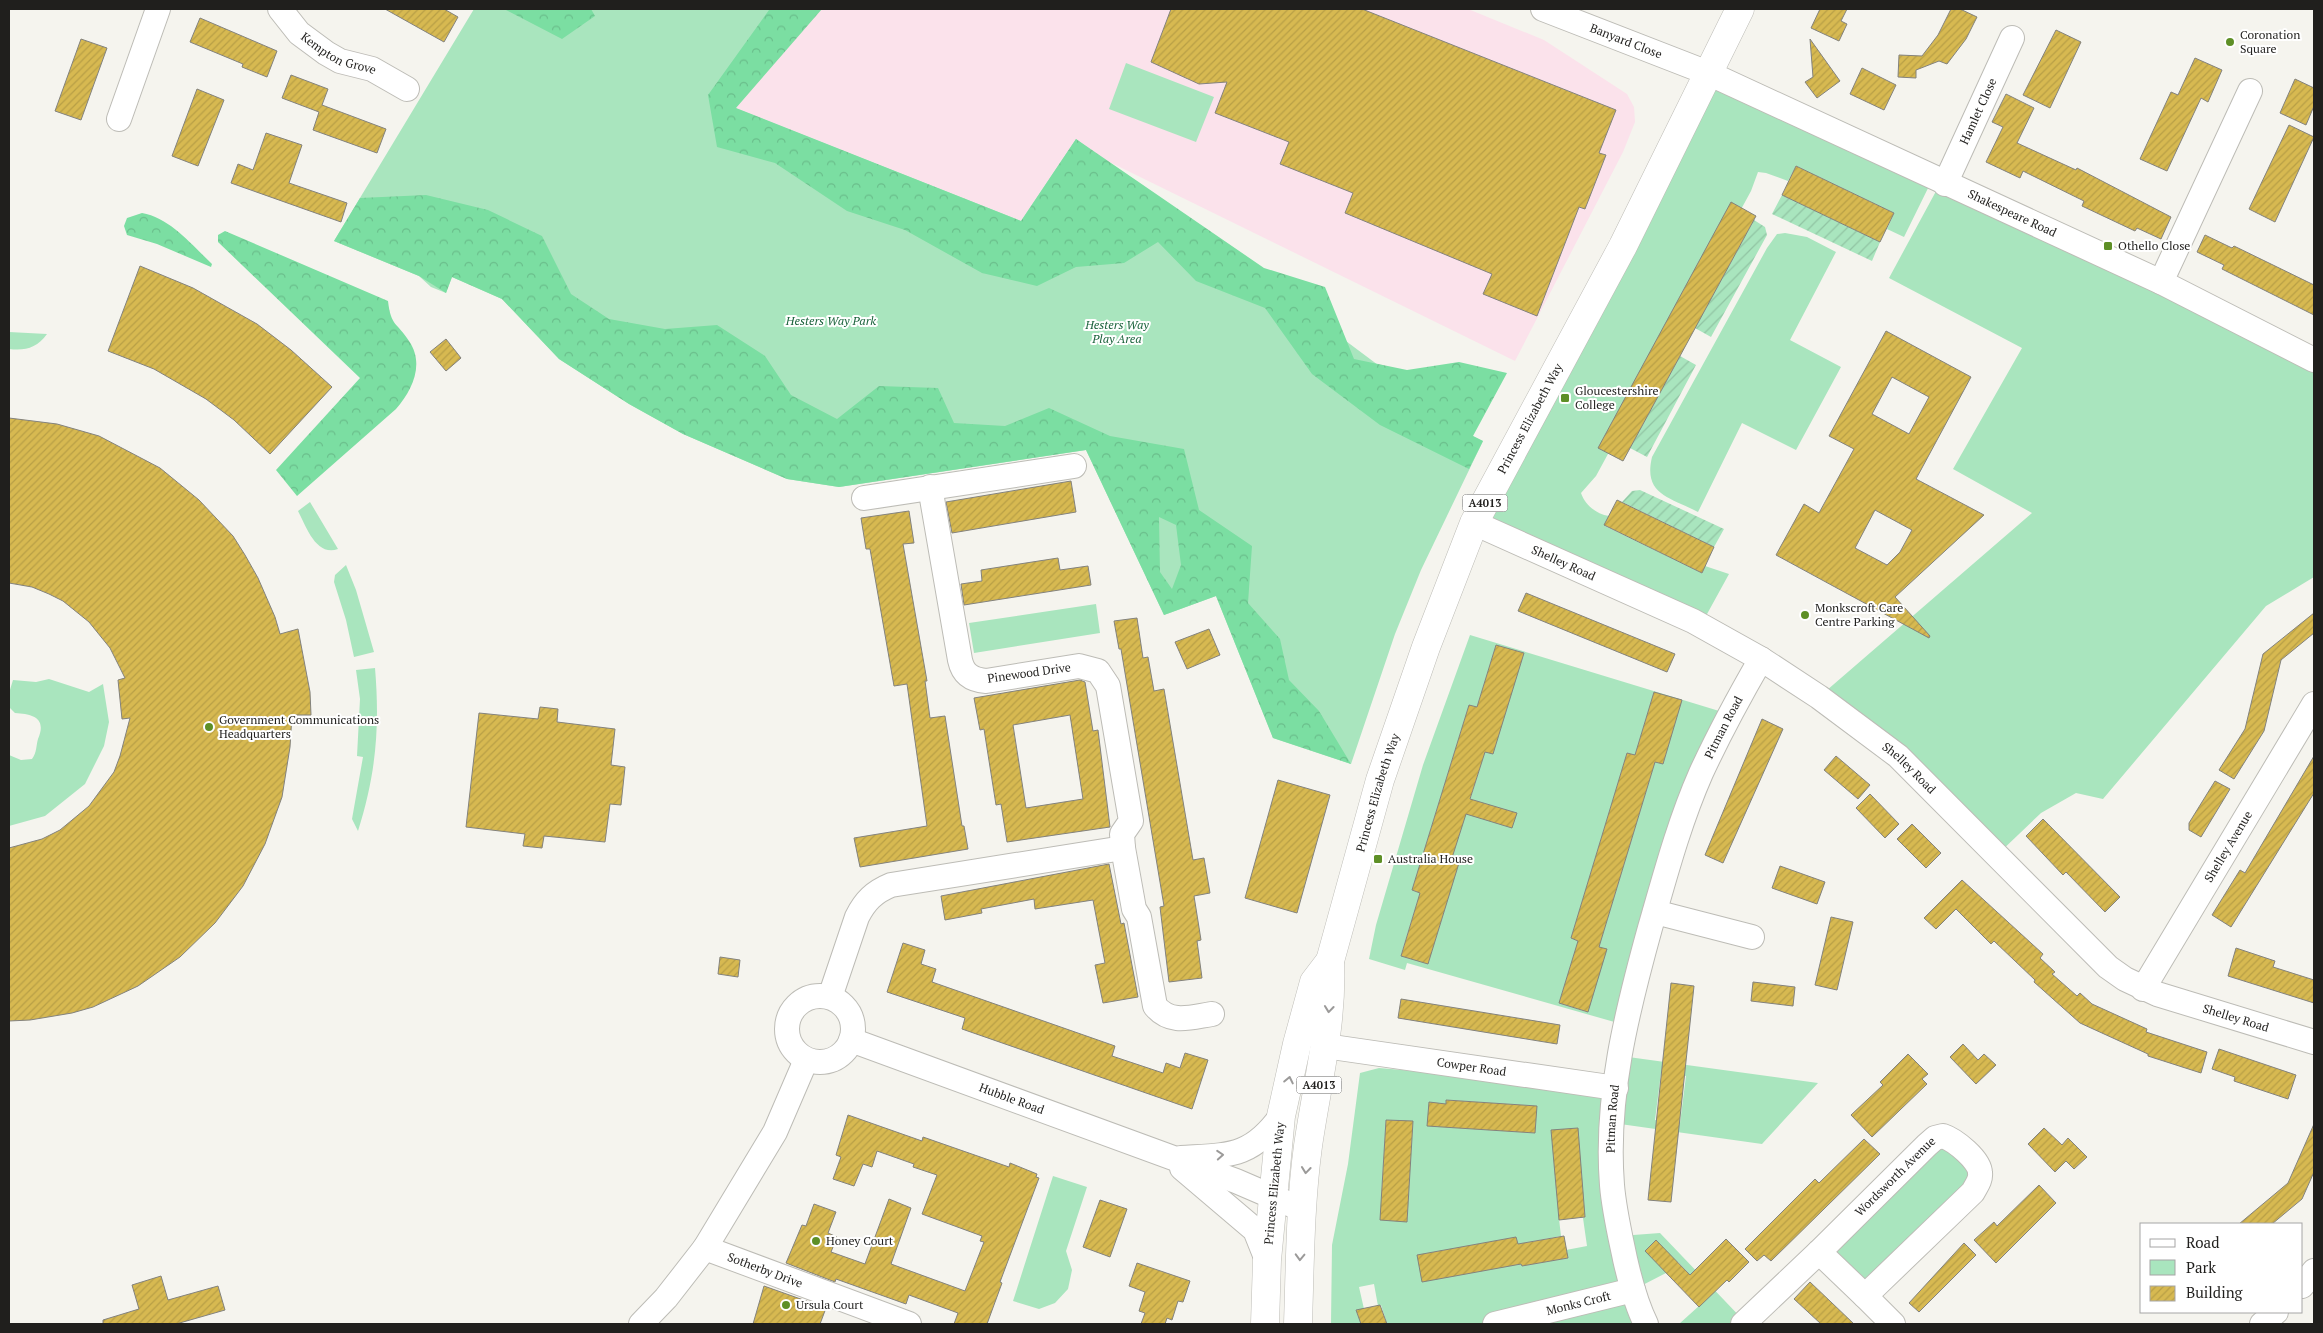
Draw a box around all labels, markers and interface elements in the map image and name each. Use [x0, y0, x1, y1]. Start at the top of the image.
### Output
street label: Banyard Close [1588, 20, 1664, 61]
place label: Coronation Square [2240, 27, 2300, 56]
street label: Kempton Grove [298, 29, 379, 77]
marker: Coronation Square [2224, 36, 2236, 48]
street label: Hamlet Close [1956, 75, 2000, 147]
street label: Shakespeare Road [1966, 186, 2060, 240]
place label: Othello Close [2118, 238, 2190, 253]
marker: Othello Close [2102, 240, 2114, 252]
park label: Hesters Way Park [785, 313, 876, 328]
park label: Hesters Way Play Area [1084, 317, 1149, 346]
street label: Princess Elizabeth Way [1494, 360, 1566, 476]
place label: Gloucestershire College [1575, 383, 1659, 412]
marker: Gloucestershire College [1559, 392, 1571, 404]
road number: A4013 [1462, 494, 1508, 512]
street label: Shelley Road [1529, 542, 1598, 584]
place label: Monkscroft Care Centre Parking [1815, 600, 1903, 629]
marker: Monkscroft Care Centre Parking [1799, 609, 1811, 621]
street label: Pinewood Drive [986, 659, 1072, 686]
street label: Pitman Road [1701, 693, 1746, 761]
place label: Government Communications Headquarters [219, 712, 379, 741]
marker: Government Communications Headquarters [203, 721, 215, 733]
street label: Princess Elizabeth Way [1353, 730, 1403, 853]
street label: Shelley Road [1879, 739, 1939, 797]
street label: Shelley Avenue [2201, 808, 2255, 885]
place label: Australia House [1388, 851, 1473, 866]
marker: Australia House [1372, 853, 1384, 865]
street label: Shelley Road [2201, 1000, 2271, 1035]
one-way arrow [1324, 1005, 1335, 1013]
street label: Cowper Road [1436, 1054, 1508, 1079]
one-way arrow [1283, 1076, 1294, 1084]
road number: A4013 [1296, 1076, 1342, 1094]
street label: Hubble Road [977, 1080, 1047, 1117]
street label: Pitman Road [1603, 1083, 1622, 1153]
street label: Princess Elizabeth Way [1261, 1120, 1287, 1245]
street label: Wordsworth Avenue [1852, 1133, 1938, 1219]
one-way arrow [1217, 1150, 1225, 1161]
one-way arrow [1300, 1166, 1311, 1174]
legend [2140, 1223, 2303, 1313]
text: Road [2186, 1232, 2219, 1252]
place label: Honey Court [826, 1233, 894, 1248]
marker: Honey Court [810, 1235, 822, 1247]
street label: Sotherby Drive [725, 1249, 805, 1291]
one-way arrow [1295, 1254, 1305, 1261]
text: Park [2186, 1257, 2216, 1277]
text: Building [2186, 1282, 2244, 1302]
street label: Monks Croft [1545, 1288, 1613, 1318]
place label: Ursula Court [796, 1297, 864, 1312]
marker: Ursula Court [780, 1299, 792, 1311]

